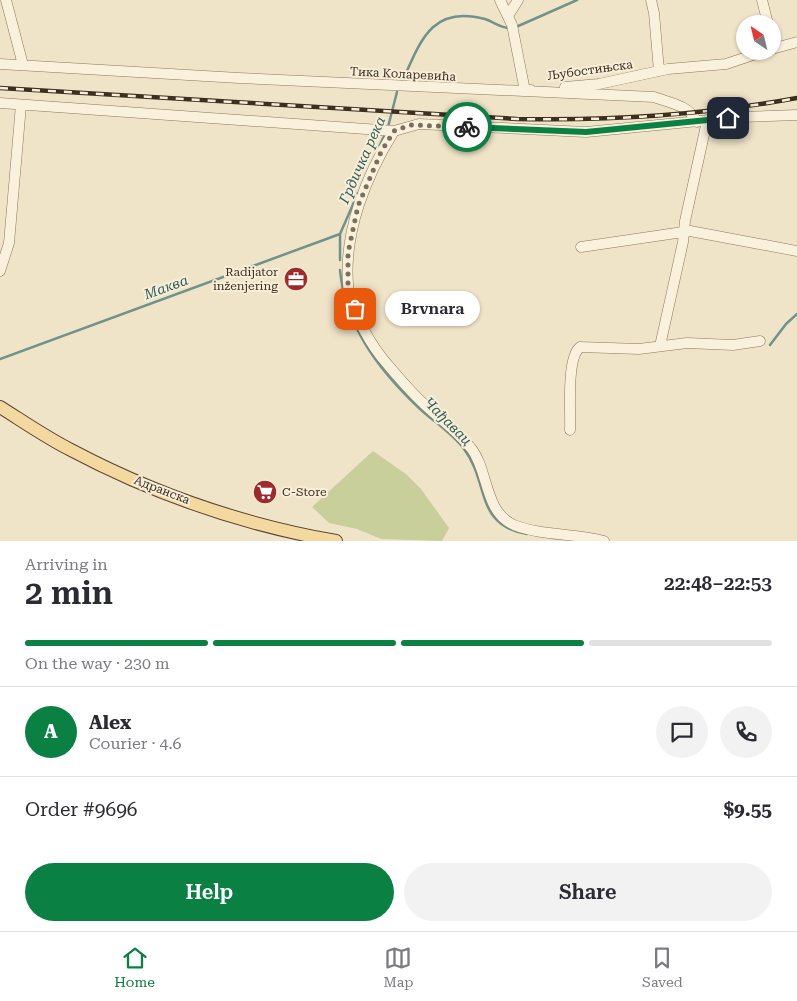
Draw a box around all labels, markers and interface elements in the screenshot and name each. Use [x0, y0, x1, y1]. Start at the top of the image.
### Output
north arrow [736, 15, 781, 60]
map controls [736, 15, 781, 60]
street label: Љубостињска [546, 57, 634, 83]
street label: Тика Коларевића [350, 64, 457, 84]
pin [707, 97, 749, 139]
courier [442, 102, 492, 152]
icon: home [714, 104, 742, 132]
icon: bike [453, 113, 481, 141]
water label: Грдичка река [335, 114, 388, 207]
place label: Radijator inženjering [213, 265, 278, 293]
office icon: Radijator inženjering [283, 266, 309, 292]
water label: Маква [141, 272, 190, 303]
pin [334, 288, 376, 330]
callout: Brvnara [385, 292, 480, 326]
icon: bag [341, 295, 369, 323]
text: Brvnara [401, 299, 464, 318]
water label: Чађавац [421, 394, 475, 448]
street label: Адранска [132, 473, 192, 507]
supermarket icon: C-Store [252, 479, 278, 505]
place label: C-Store [282, 485, 327, 499]
text: Arriving in [25, 555, 108, 574]
text: 22:48–22:53 [664, 572, 772, 595]
text: 2 min [25, 574, 113, 612]
text: On the way · 230 m [25, 654, 170, 673]
button: chat [656, 706, 708, 758]
button: phone [720, 706, 772, 758]
text: Alex [89, 711, 131, 734]
text: A [44, 720, 58, 743]
text: Courier · 4.6 [89, 734, 182, 753]
text: Order #9696 [25, 798, 137, 821]
text: $9.55 [723, 798, 772, 821]
button: Help [25, 863, 394, 921]
button: Share [404, 863, 772, 921]
tab: Home [114, 944, 155, 990]
tab: Map [384, 944, 413, 990]
tab: Saved [642, 944, 683, 990]

